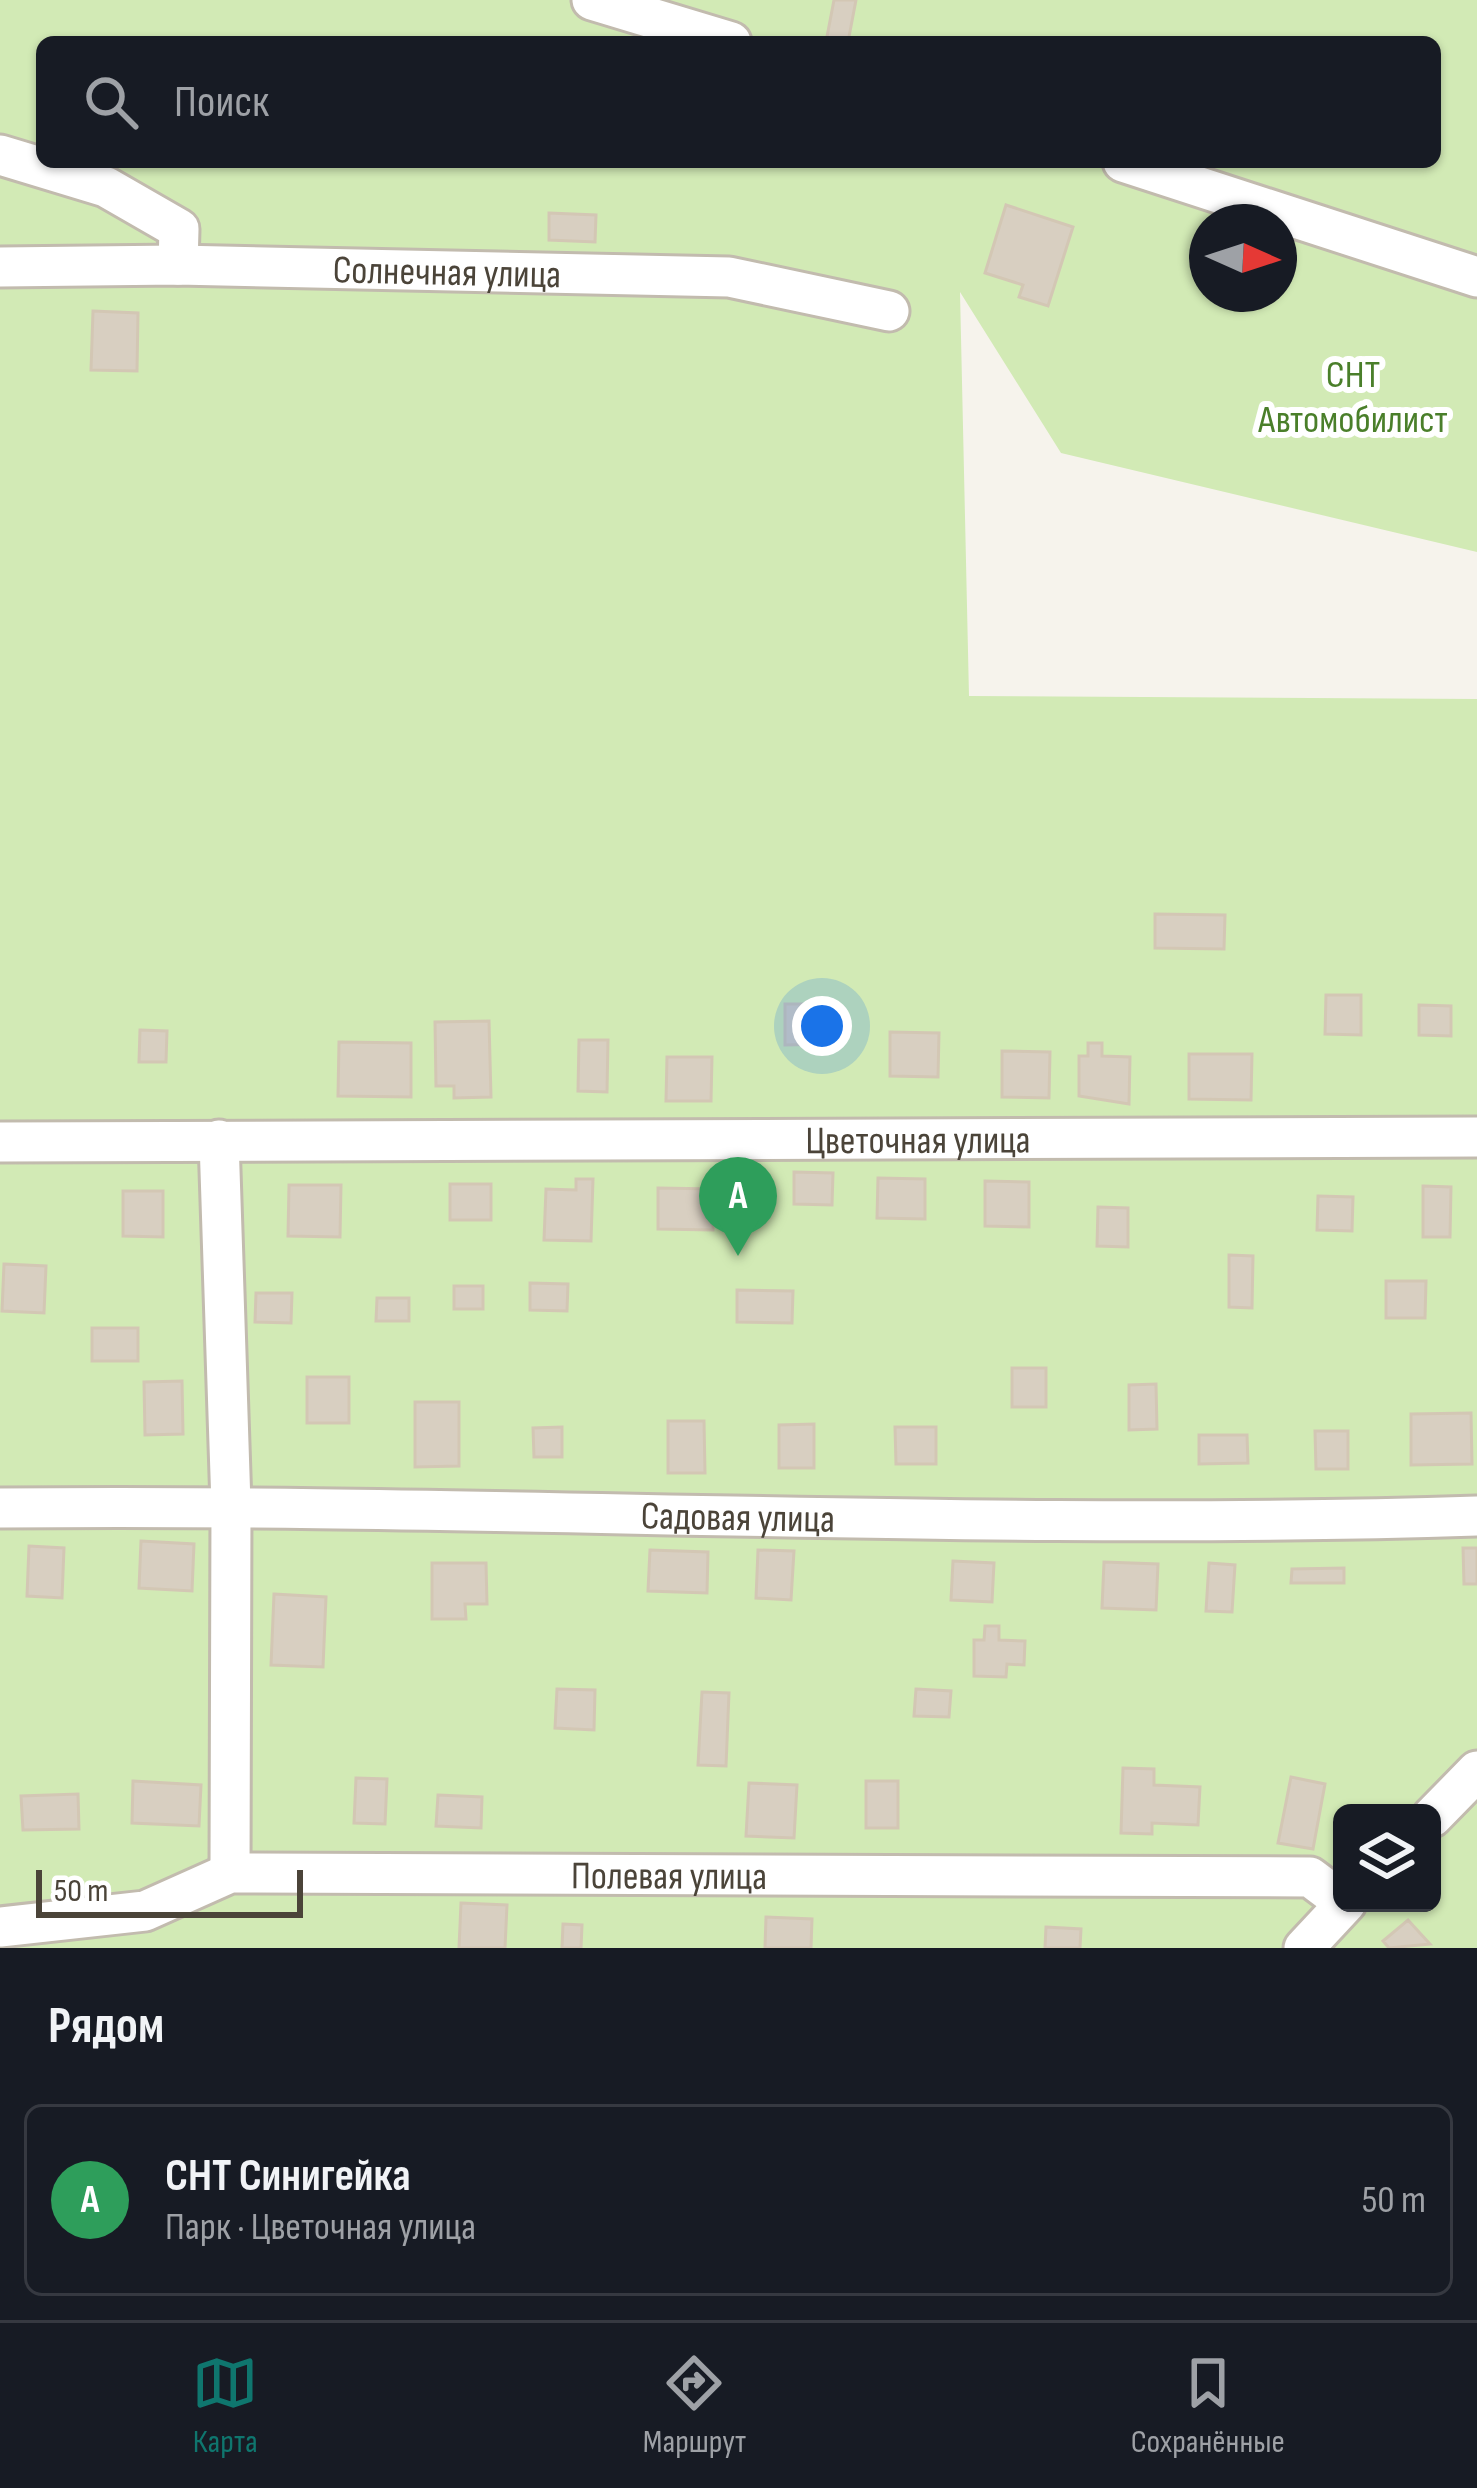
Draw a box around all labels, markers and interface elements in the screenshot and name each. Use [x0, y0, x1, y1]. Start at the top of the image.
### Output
search box [36, 36, 1441, 168]
icon: search [78, 69, 144, 135]
text: Поиск [174, 75, 269, 130]
north arrow [1189, 204, 1297, 312]
street label: Солнечная улица [332, 247, 562, 299]
park label: СНТ Автомобилист [1257, 352, 1448, 444]
your location [792, 996, 852, 1056]
street label: Цветочная улица [805, 1118, 1031, 1165]
pin: A [699, 1157, 777, 1256]
street label: Садовая улица [640, 1493, 835, 1544]
map controls [1333, 1804, 1441, 1912]
button: layers [1333, 1804, 1441, 1912]
street label: Полевая улица [571, 1853, 767, 1901]
scale bar [36, 1864, 303, 1917]
text: 50 m [54, 1871, 108, 1911]
text: Рядом [48, 1996, 164, 2057]
text: СНТ Синигейка [165, 2149, 411, 2204]
text: A [81, 2177, 99, 2224]
text: 50 m [1362, 2177, 1426, 2224]
text: Парк · Цветочная улица [165, 2204, 476, 2251]
tab: Карта [192, 2350, 258, 2462]
tab: Маршрут [643, 2350, 746, 2462]
tab: Сохранённые [1131, 2350, 1285, 2462]

